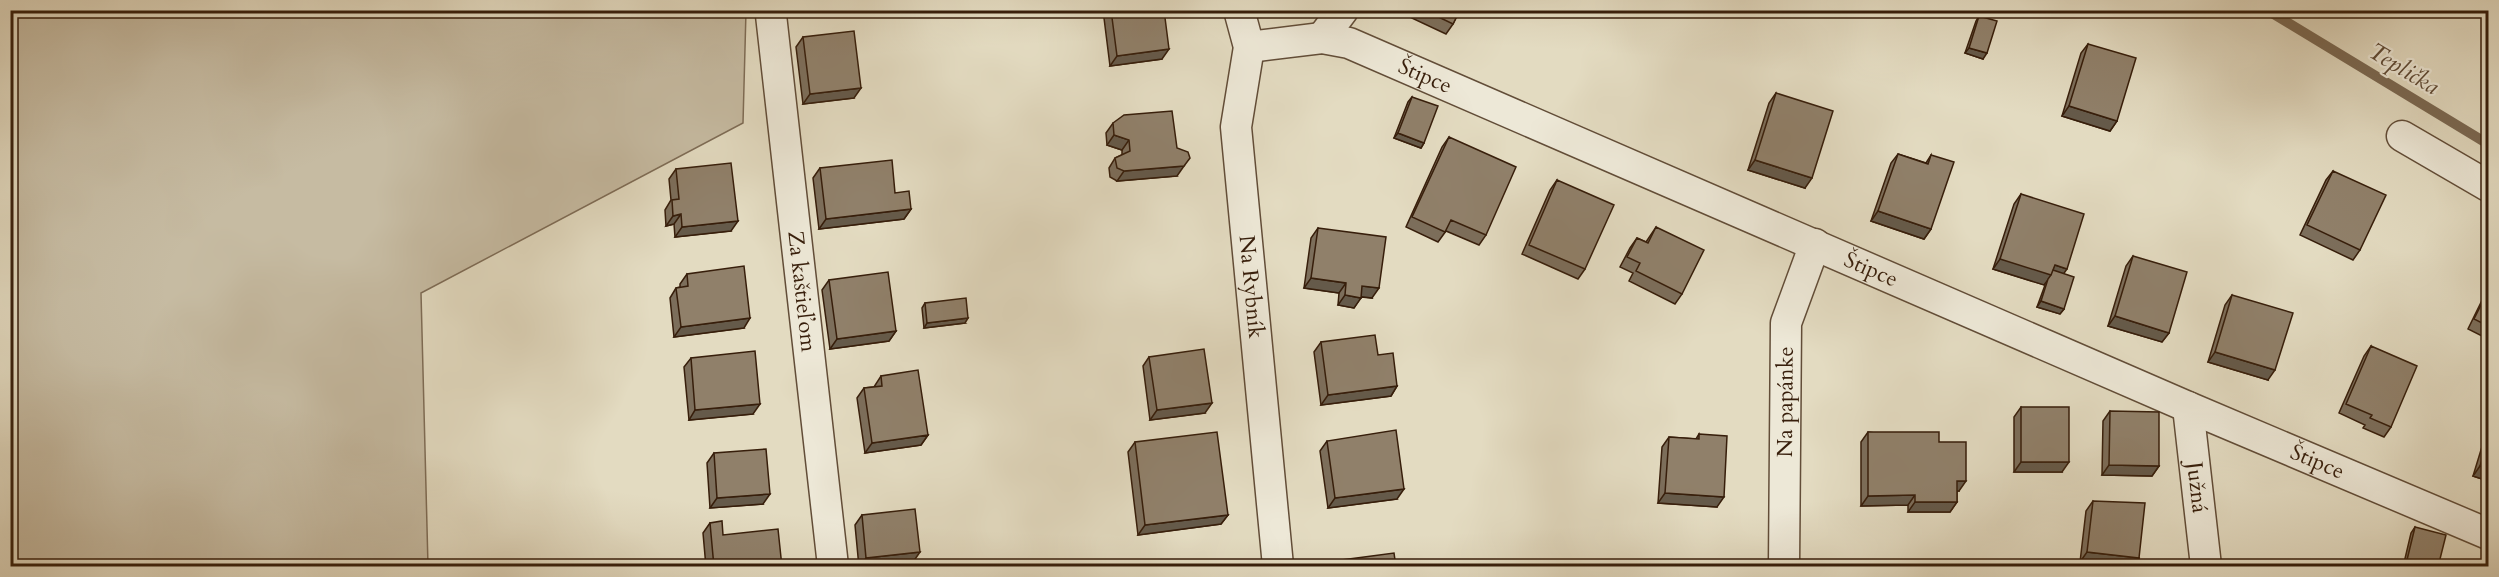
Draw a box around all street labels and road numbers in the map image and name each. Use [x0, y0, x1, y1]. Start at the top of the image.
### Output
street label: Štipce [1394, 51, 1457, 101]
street label: Za kaštieľom [780, 229, 824, 354]
street label: Na Rybník [1231, 234, 1271, 340]
street label: Štipce [1839, 245, 1903, 294]
street label: Na papánke [1770, 346, 1801, 458]
street label: Štipce [2286, 437, 2349, 486]
street label: Južná [2179, 457, 2215, 515]

